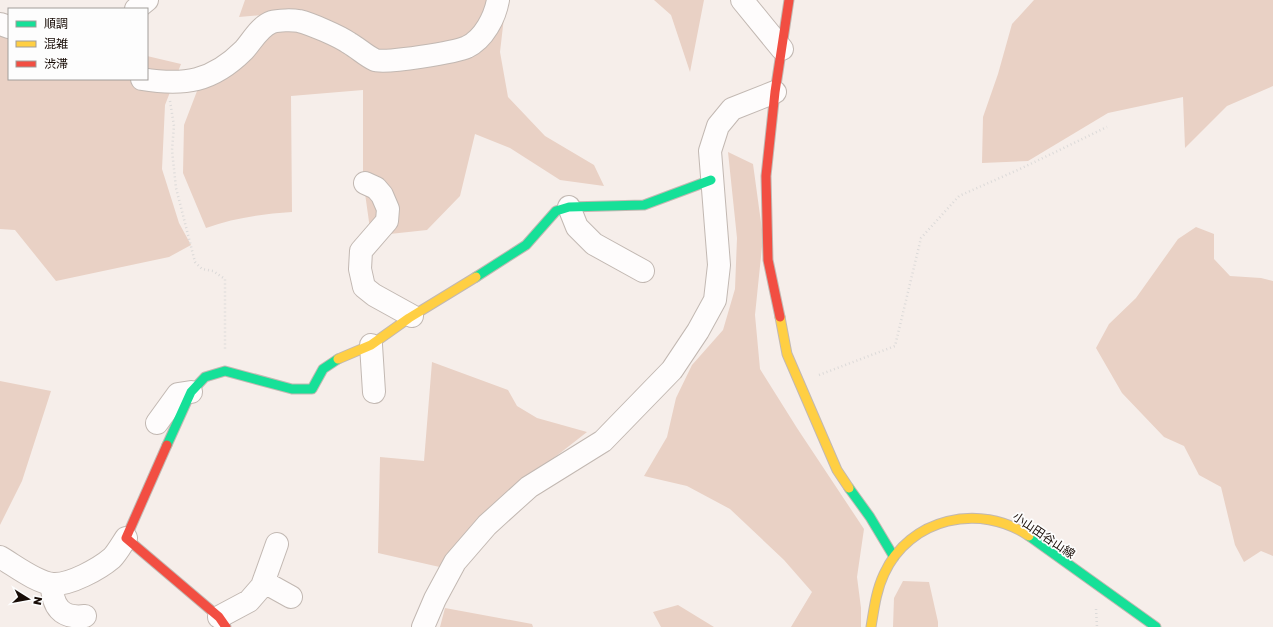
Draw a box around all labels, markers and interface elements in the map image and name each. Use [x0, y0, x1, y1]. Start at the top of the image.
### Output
legend [8, 8, 148, 80]
text: 順調 [44, 16, 68, 31]
text: 混雑 [44, 36, 68, 51]
text: 渋滞 [44, 56, 68, 71]
street label: 小山田谷山線 [1010, 509, 1078, 561]
north arrow [8, 579, 48, 619]
text: N [31, 596, 45, 606]

